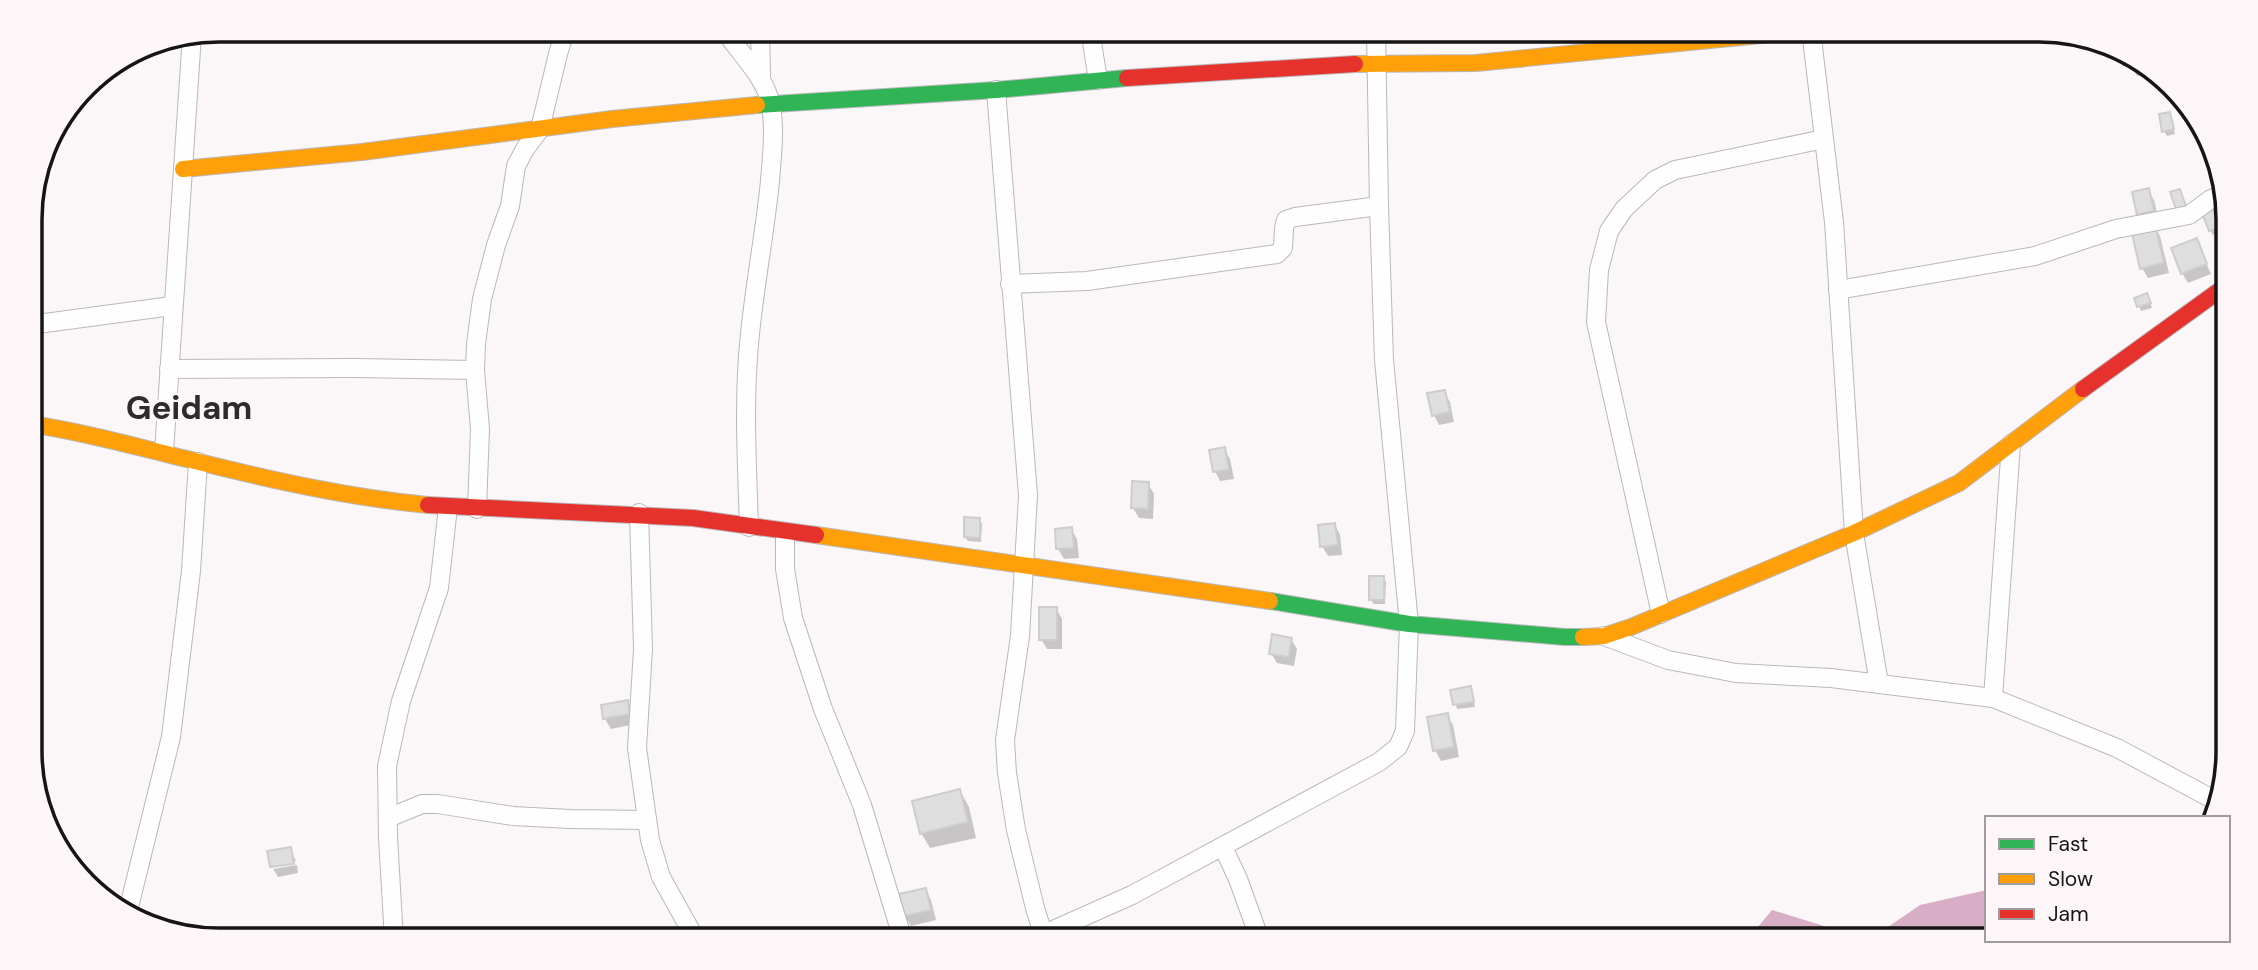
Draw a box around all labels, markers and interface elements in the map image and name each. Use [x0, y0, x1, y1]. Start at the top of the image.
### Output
district label: Geidam [126, 386, 252, 429]
legend [1985, 816, 2230, 942]
text: Fast [2048, 830, 2088, 858]
text: Slow [2048, 865, 2093, 893]
text: Jam [2048, 900, 2089, 928]

